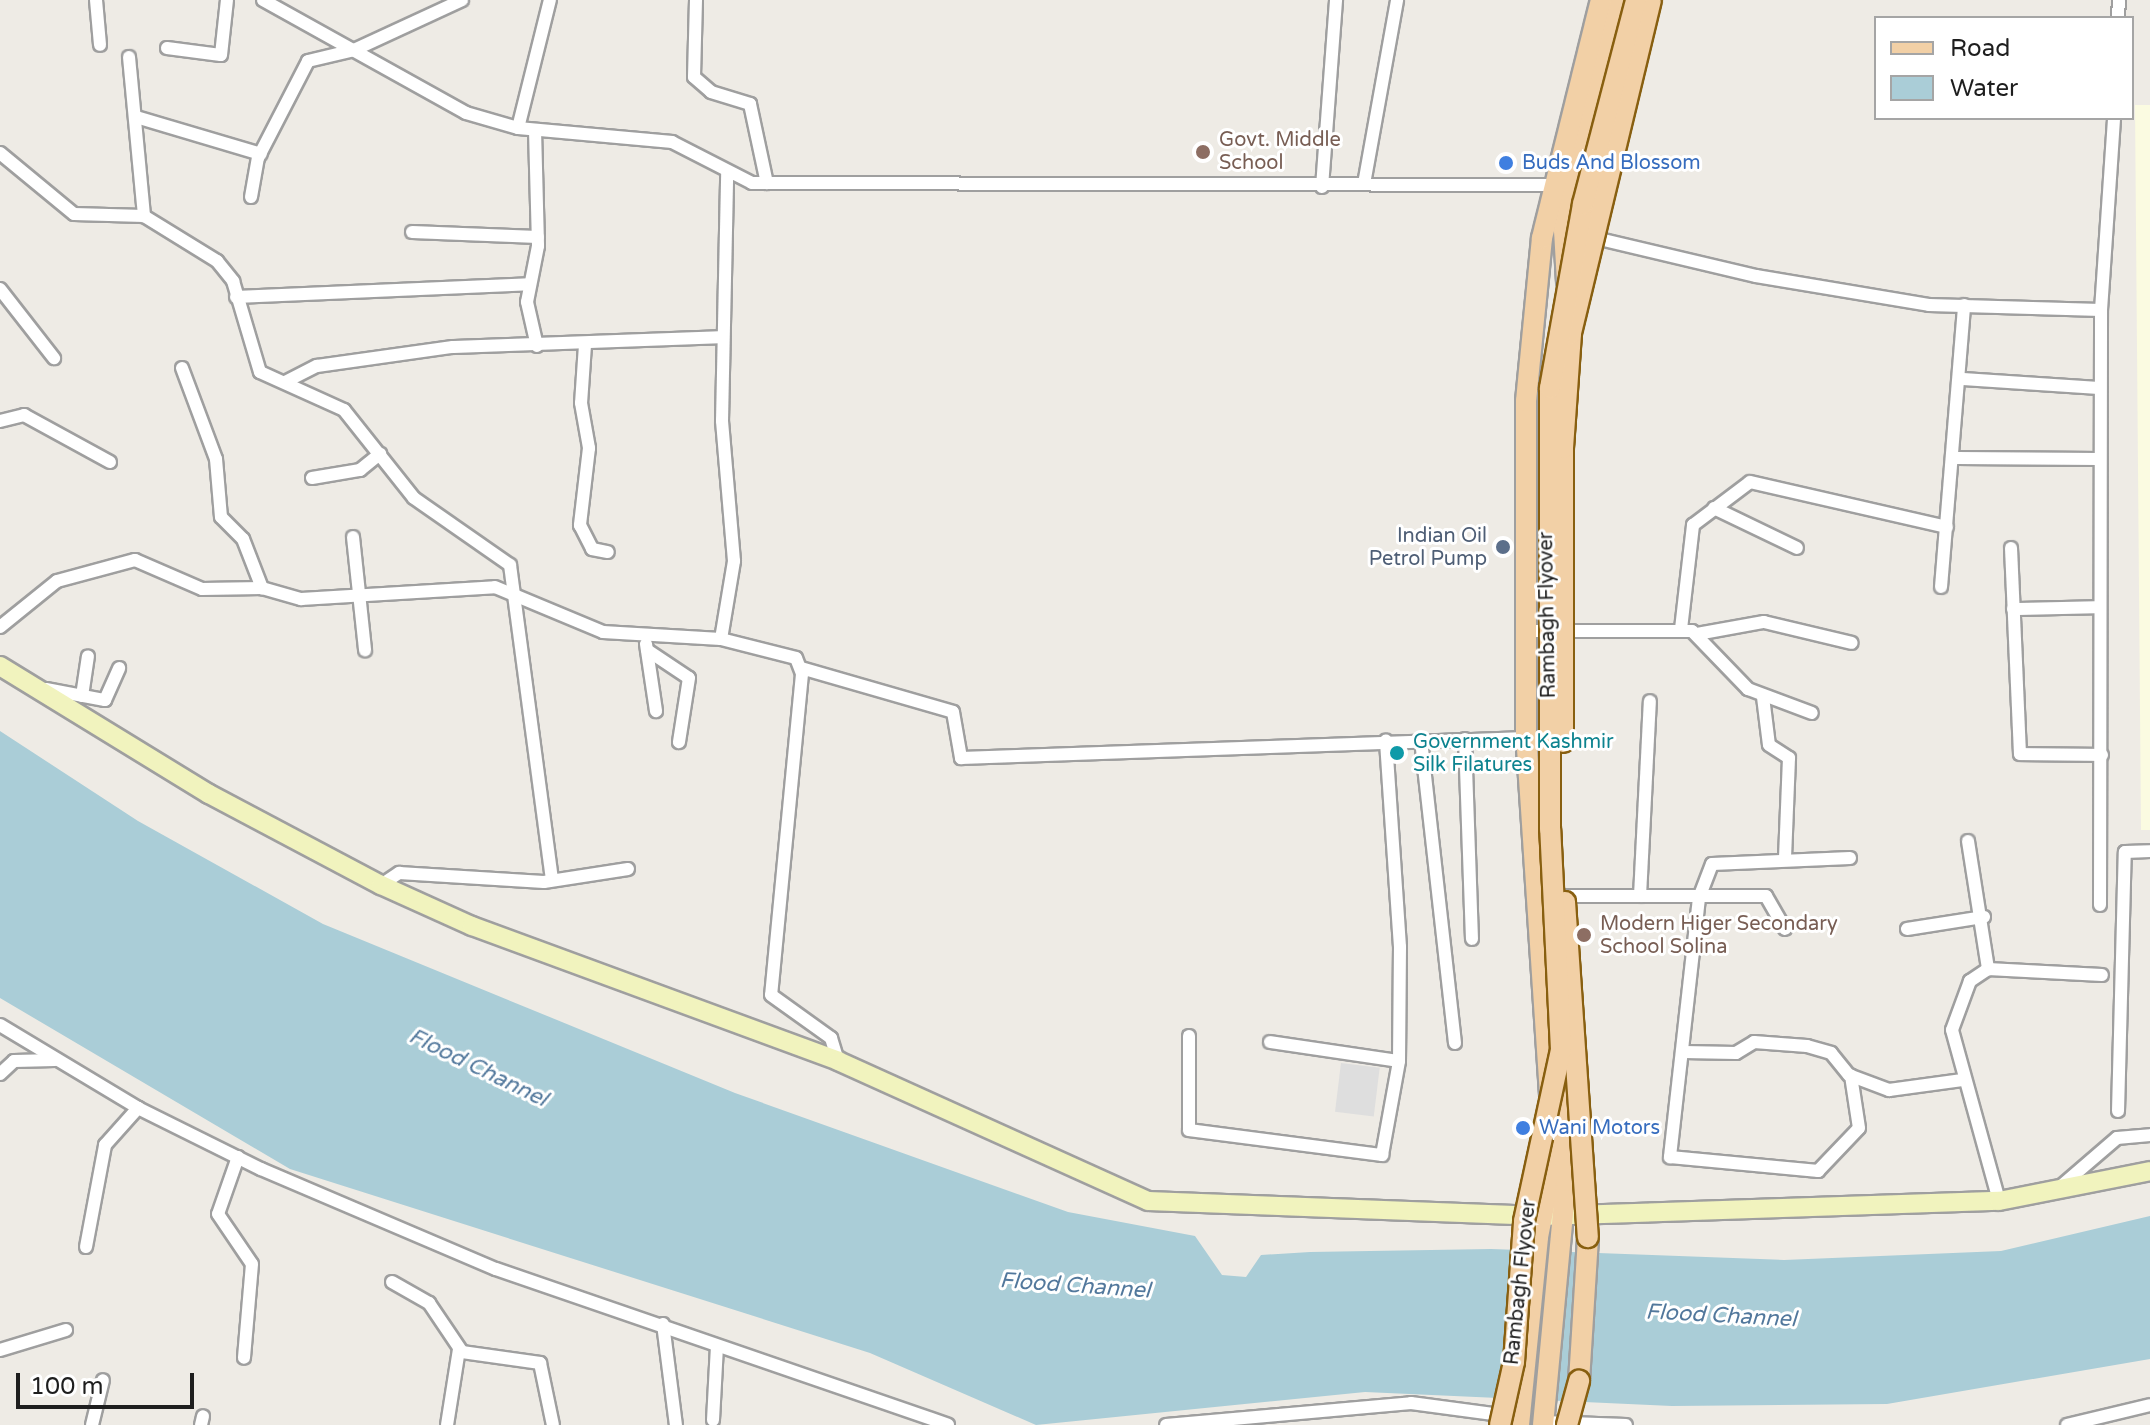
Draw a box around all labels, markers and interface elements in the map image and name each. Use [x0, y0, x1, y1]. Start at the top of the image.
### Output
legend [1874, 16, 2134, 120]
text: Road [1950, 34, 2010, 63]
text: Water [1950, 74, 2018, 103]
place label: Govt. Middle School [1219, 128, 1341, 175]
marker: Govt. Middle School [1194, 143, 1212, 161]
place label: Buds And Blossom [1522, 151, 1701, 175]
marker: Buds And Blossom [1497, 154, 1515, 172]
place label: Indian Oil Petrol Pump [1369, 524, 1487, 571]
street label: Rambagh Flyover [1535, 531, 1561, 699]
marker: Indian Oil Petrol Pump [1494, 538, 1512, 556]
place label: Government Kashmir Silk Filatures [1413, 730, 1614, 777]
marker: Government Kashmir Silk Filatures [1388, 744, 1406, 762]
place label: Modern Higer Secondary School Solina [1600, 912, 1838, 959]
marker: Modern Higer Secondary School Solina [1575, 926, 1593, 944]
water label: Flood Channel [404, 1023, 552, 1113]
place label: Wani Motors [1539, 1116, 1660, 1140]
marker: Wani Motors [1514, 1119, 1532, 1137]
street label: Rambagh Flyover [1500, 1198, 1542, 1366]
water label: Flood Channel [999, 1268, 1151, 1304]
water label: Flood Channel [1645, 1299, 1797, 1333]
scale bar [20, 1357, 198, 1407]
text: 100 m [30, 1372, 104, 1401]

